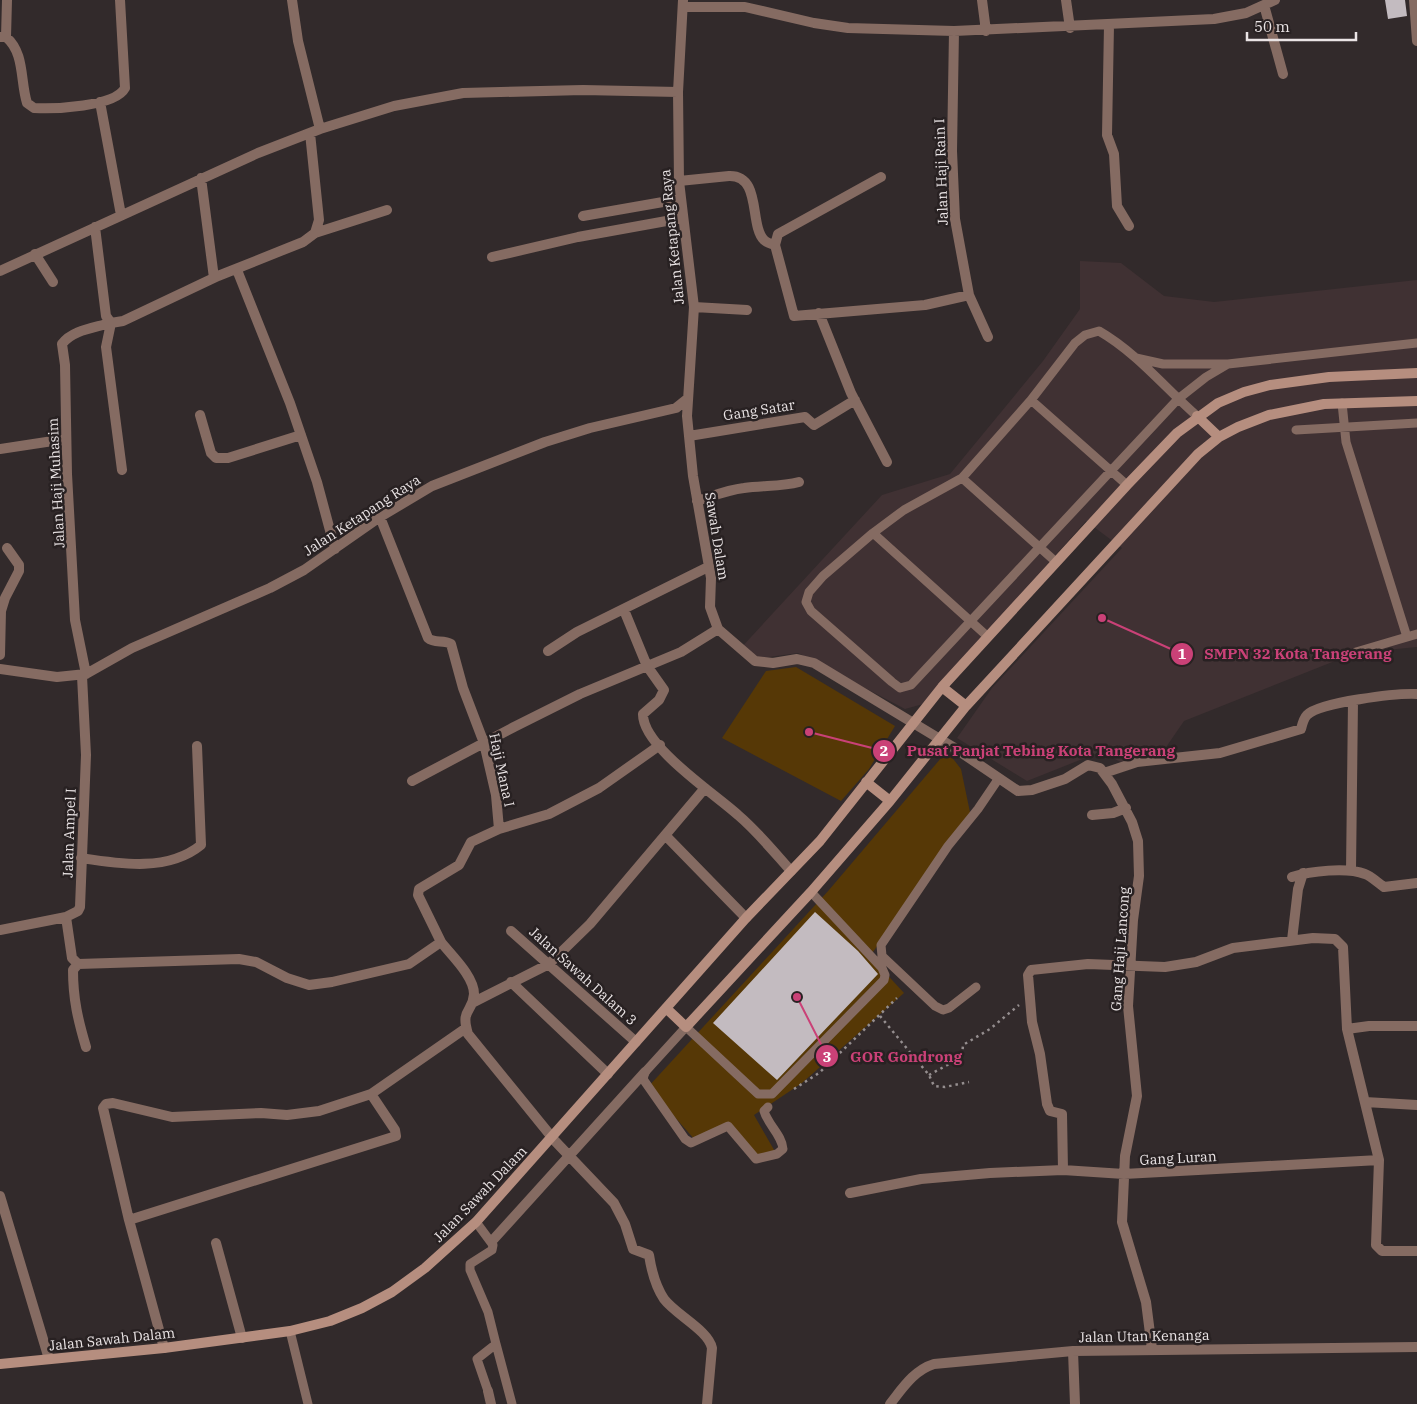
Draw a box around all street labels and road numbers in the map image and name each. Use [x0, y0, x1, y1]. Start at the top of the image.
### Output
street label: Jalan Haji Rain I [930, 118, 952, 226]
street label: Jalan Ketapang Raya [656, 168, 688, 305]
street label: Gang Satar [722, 395, 797, 425]
street label: Jalan Haji Muhasim [44, 417, 68, 549]
street label: Jalan Ketapang Raya [300, 470, 424, 559]
street label: Sawah Dalam [701, 491, 733, 581]
street label: Haji Mana I [485, 731, 519, 809]
street label: Jalan Ampel I [58, 788, 80, 878]
street label: Gang Haji Lancong [1107, 886, 1133, 1012]
street label: Jalan Sawah Dalam 3 [526, 923, 640, 1029]
street label: Jalan Sawah Dalam [429, 1142, 531, 1246]
street label: Gang Luran [1139, 1147, 1217, 1169]
street label: Jalan Sawah Dalam [48, 1323, 176, 1355]
street label: Jalan Utan Kenanga [1078, 1326, 1210, 1346]

